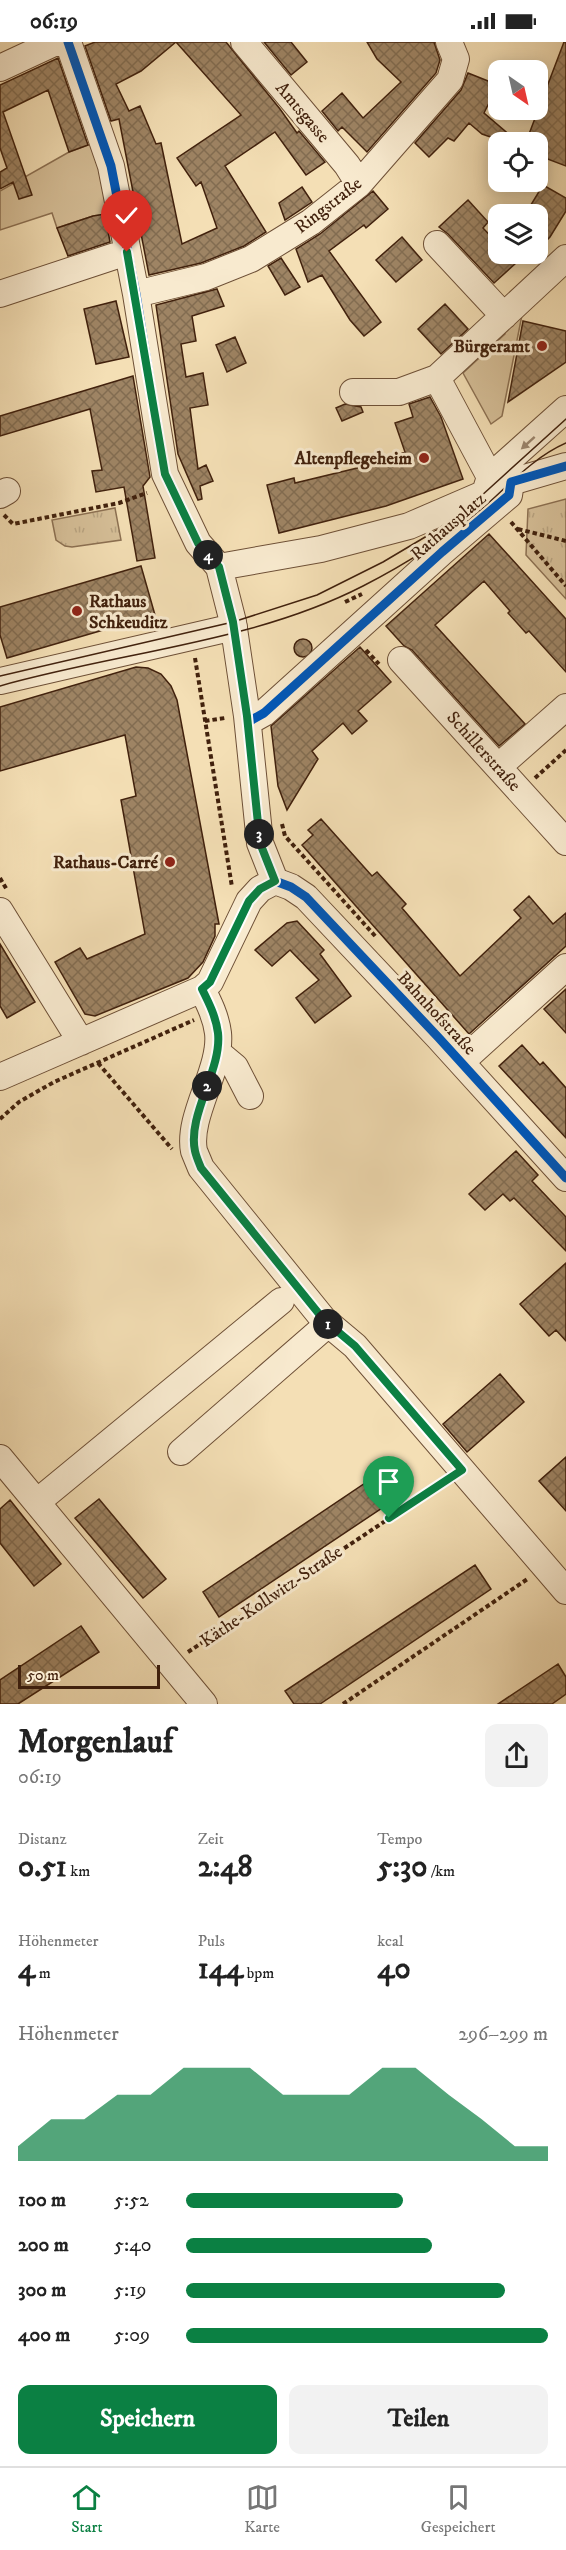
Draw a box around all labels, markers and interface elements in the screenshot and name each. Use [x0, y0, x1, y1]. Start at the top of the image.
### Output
text: 06:19 [30, 8, 78, 35]
north arrow [488, 60, 548, 120]
map controls [488, 60, 548, 264]
street label: Amtsgasse [270, 78, 334, 148]
button: locate [488, 132, 548, 192]
street label: Ringstraße [291, 173, 367, 239]
pin [101, 190, 152, 252]
icon: check [110, 199, 143, 232]
button: layers [488, 204, 548, 264]
place label: Bürgeramt [453, 336, 530, 358]
marker: Bürgeramt [535, 339, 549, 353]
one-way arrow [521, 436, 536, 449]
place label: Altenpflegeheim [294, 448, 412, 470]
marker: Altenpflegeheim [417, 451, 431, 465]
street label: Rathausplatz [406, 488, 491, 565]
pin: 4 [193, 540, 223, 570]
text: 4 [203, 545, 213, 565]
place label: Rathaus Schkeuditz [89, 591, 168, 634]
marker: Rathaus Schkeuditz [70, 604, 84, 618]
street label: Schillerstraße [441, 707, 525, 796]
pin: 3 [244, 819, 274, 849]
text: 3 [256, 824, 262, 844]
place label: Rathaus-Carré [53, 852, 159, 874]
marker: Rathaus-Carré [163, 855, 177, 869]
street label: Bahnhofstraße [392, 967, 481, 1060]
pin: 2 [192, 1071, 222, 1101]
text: 2 [203, 1076, 211, 1096]
pin: 1 [313, 1309, 343, 1339]
text: 1 [325, 1314, 331, 1334]
pin [363, 1456, 414, 1518]
icon: arrive [372, 1465, 405, 1498]
street label: Käthe-Kollwitz-Straße [196, 1541, 347, 1653]
scale bar [18, 1662, 160, 1690]
text: 50 m [27, 1665, 59, 1685]
text: Morgenlauf [18, 1722, 173, 1763]
button: share [485, 1724, 548, 1787]
text: 06:19 [18, 1765, 62, 1790]
text: Distanz [18, 1829, 67, 1849]
text: Zeit [198, 1829, 224, 1849]
text: Tempo [377, 1829, 422, 1849]
text: 0.51 [18, 1849, 67, 1886]
text: 2:48 [198, 1849, 253, 1886]
text: 5:30 [377, 1849, 427, 1886]
text: km [67, 1861, 90, 1881]
text: /km [427, 1861, 455, 1881]
text: Höhenmeter [18, 1931, 99, 1951]
text: Puls [198, 1931, 225, 1951]
text: kcal [377, 1931, 404, 1951]
text: 4 [18, 1951, 35, 1988]
text: 144 [198, 1951, 243, 1988]
text: 40 [377, 1951, 411, 1988]
text: m [35, 1963, 51, 1983]
text: bpm [243, 1963, 274, 1983]
text: Höhenmeter [18, 2022, 119, 2047]
text: 296–299 m [458, 2022, 548, 2047]
text: 100 m [18, 2188, 66, 2213]
text: 5:52 [114, 2188, 149, 2213]
text: 200 m [18, 2233, 69, 2258]
text: 5:40 [114, 2233, 151, 2258]
text: 300 m [18, 2278, 66, 2303]
text: 5:19 [114, 2278, 146, 2303]
text: 400 m [18, 2323, 70, 2348]
text: 5:09 [114, 2323, 150, 2348]
button: Speichern [18, 2385, 277, 2454]
button: Teilen [289, 2385, 548, 2454]
tab: Start [70, 2481, 103, 2537]
tab: Karte [244, 2481, 280, 2537]
tab: Gespeichert [421, 2481, 496, 2537]

